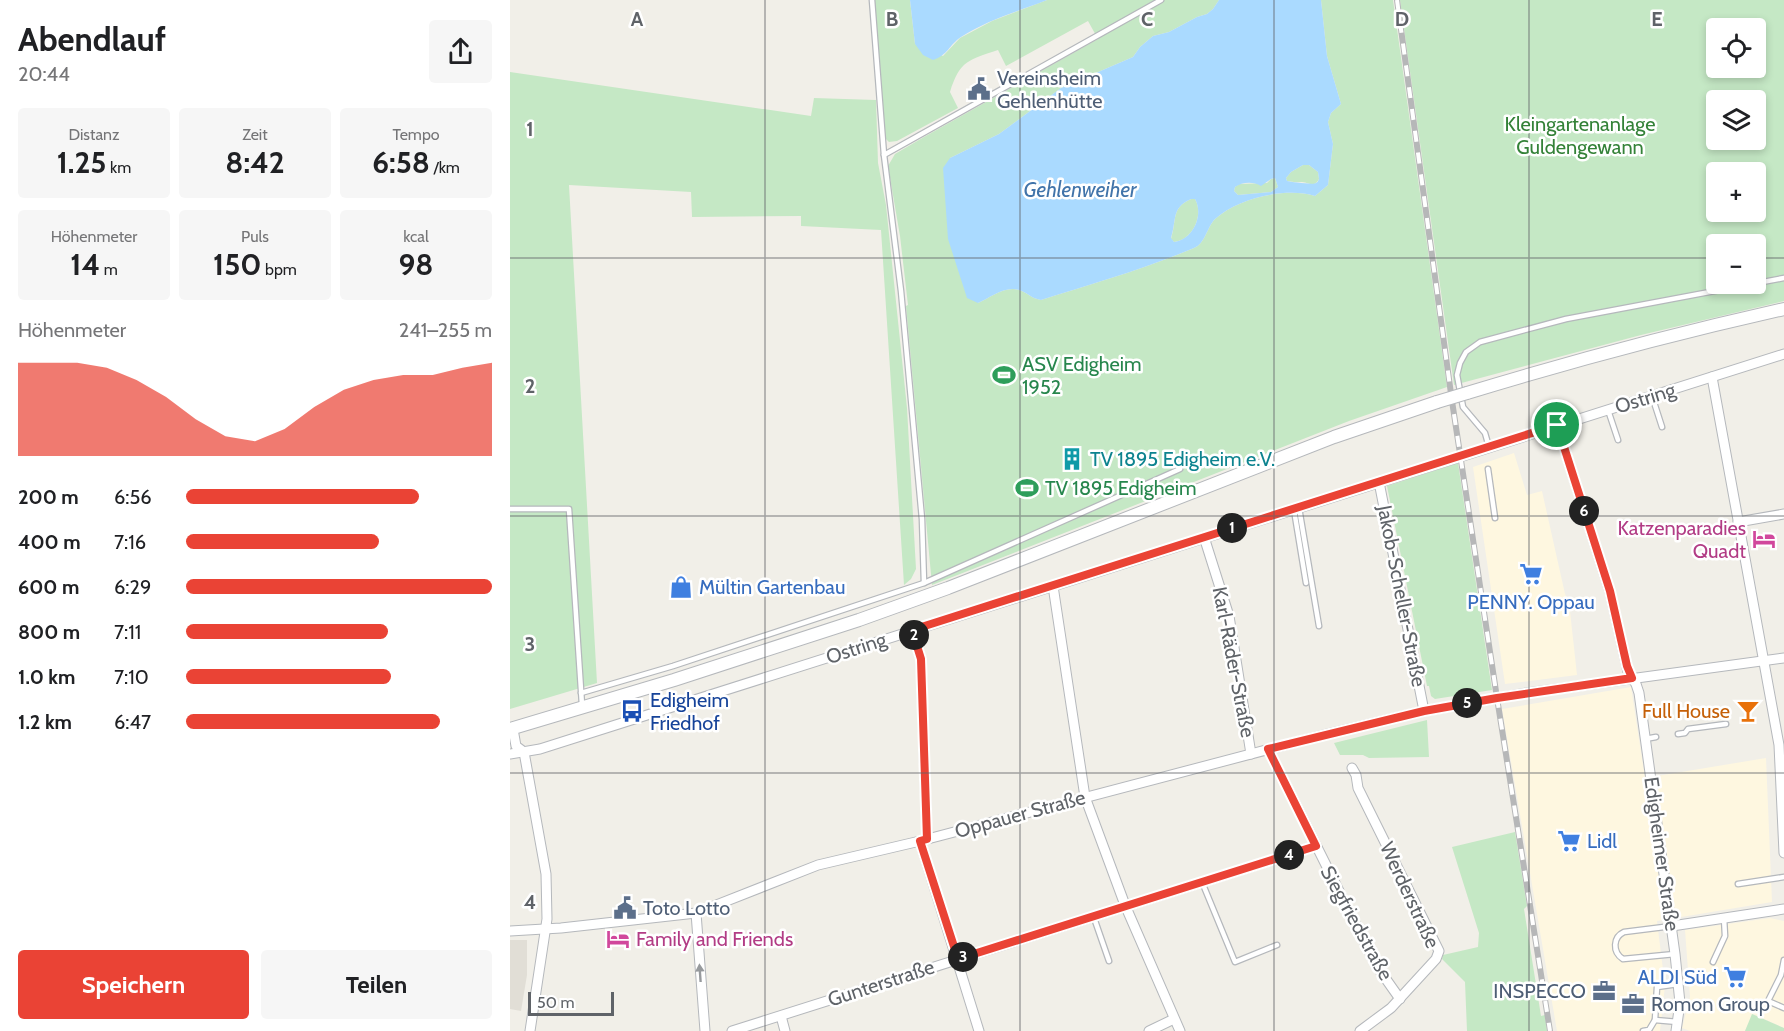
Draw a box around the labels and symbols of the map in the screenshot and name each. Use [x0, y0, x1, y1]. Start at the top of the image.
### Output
text: A [631, 7, 644, 31]
text: B [886, 7, 898, 31]
text: C [1141, 7, 1153, 31]
text: D [1395, 7, 1409, 31]
text: E [1651, 7, 1663, 31]
place label: Vereinsheim Gehlenhütte [997, 66, 1102, 113]
public building icon: Vereinsheim Gehlenhütte [966, 76, 992, 102]
park label: Kleingartenanlage Guldengewann [1505, 112, 1655, 159]
text: 1 [526, 117, 534, 141]
water label: Gehlenweiher [1023, 177, 1138, 202]
place label: ASV Edigheim 1952 [1022, 352, 1142, 399]
sports icon: ASV Edigheim 1952 [991, 362, 1017, 388]
text: 2 [525, 374, 535, 398]
street label: Ostring [1612, 377, 1679, 419]
pin [1531, 399, 1582, 450]
building icon: TV 1895 Edigheim e.V. [1059, 446, 1085, 472]
place label: TV 1895 Edigheim e.V. [1090, 447, 1275, 471]
sports icon: TV 1895 Edigheim [1014, 475, 1040, 501]
place label: TV 1895 Edigheim [1045, 476, 1197, 500]
pin: 6 [1569, 496, 1599, 526]
street label: Jakob-Scheller-Straße [1372, 502, 1431, 689]
pin: 1 [1217, 513, 1247, 543]
place label: Katzenparadies Quadt [1618, 516, 1746, 563]
hotel icon: Katzenparadies Quadt [1751, 526, 1777, 552]
supermarket icon: PENNY. Oppau [1518, 561, 1544, 587]
shop icon: Mültin Gartenbau [668, 574, 694, 600]
place label: Mültin Gartenbau [699, 575, 845, 599]
street label: Karl-Räder-Straße [1208, 585, 1260, 739]
place label: PENNY. Oppau [1467, 590, 1595, 614]
pin: 2 [899, 620, 929, 650]
street label: Ostring [823, 627, 890, 669]
text: 3 [525, 632, 535, 656]
place label: Edigheim Friedhof [650, 688, 729, 735]
pin: 5 [1452, 688, 1482, 718]
bus stop icon: Edigheim Friedhof [619, 698, 645, 724]
bar icon: Full House [1735, 698, 1761, 724]
place label: Full House [1642, 699, 1730, 723]
street label: Edigheimer Straße [1639, 775, 1685, 933]
street label: Oppauer Straße [952, 785, 1088, 843]
supermarket icon: Lidl [1556, 828, 1582, 854]
place label: Lidl [1587, 829, 1617, 853]
street label: Werderstraße [1375, 838, 1445, 952]
pin: 4 [1274, 840, 1304, 870]
street label: Siegfriedstraße [1316, 862, 1398, 984]
text: 4 [524, 890, 536, 914]
public building icon: Toto Lotto [612, 895, 638, 921]
place label: Toto Lotto [643, 896, 730, 920]
hotel icon: Family and Friends [605, 926, 631, 952]
place label: Family and Friends [636, 927, 793, 951]
pin: 3 [948, 942, 978, 972]
street label: Gunterstraße [825, 955, 937, 1011]
one-way arrow [695, 963, 704, 982]
supermarket icon: ALDI Süd [1722, 964, 1748, 990]
place label: ALDI Süd [1637, 965, 1717, 989]
office icon: INSPECCO [1591, 978, 1617, 1004]
place label: INSPECCO [1493, 979, 1586, 1003]
scale bar [528, 989, 614, 1016]
office icon: Romon Group [1620, 991, 1646, 1017]
place label: Romon Group [1651, 992, 1770, 1016]

